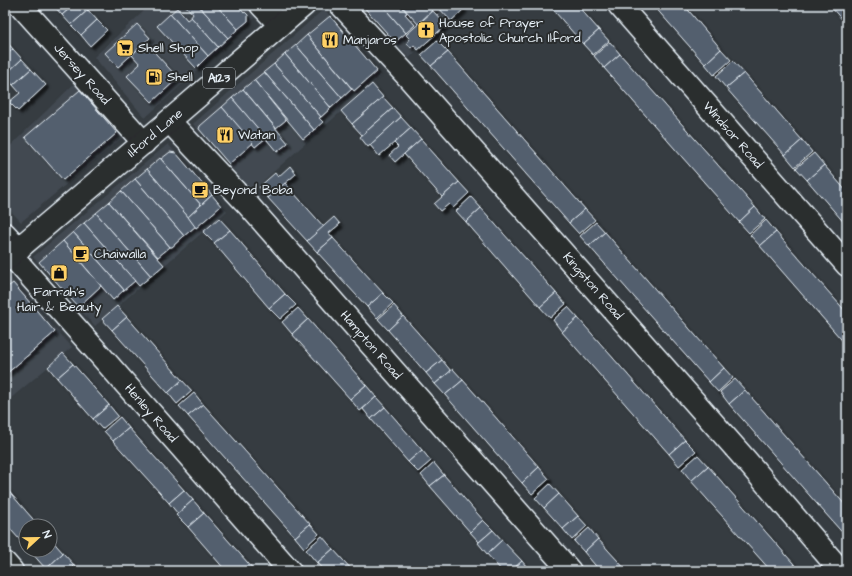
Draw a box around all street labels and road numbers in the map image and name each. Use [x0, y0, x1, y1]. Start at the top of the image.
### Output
street label: Jersey Road [49, 39, 115, 109]
road number: A123 [203, 68, 235, 88]
street label: Windsor Road [699, 98, 767, 173]
street label: Ilford Lane [123, 104, 187, 162]
street label: Kingston Road [558, 249, 627, 324]
street label: Hampton Road [336, 307, 406, 384]
street label: Henley Road [120, 380, 182, 447]

